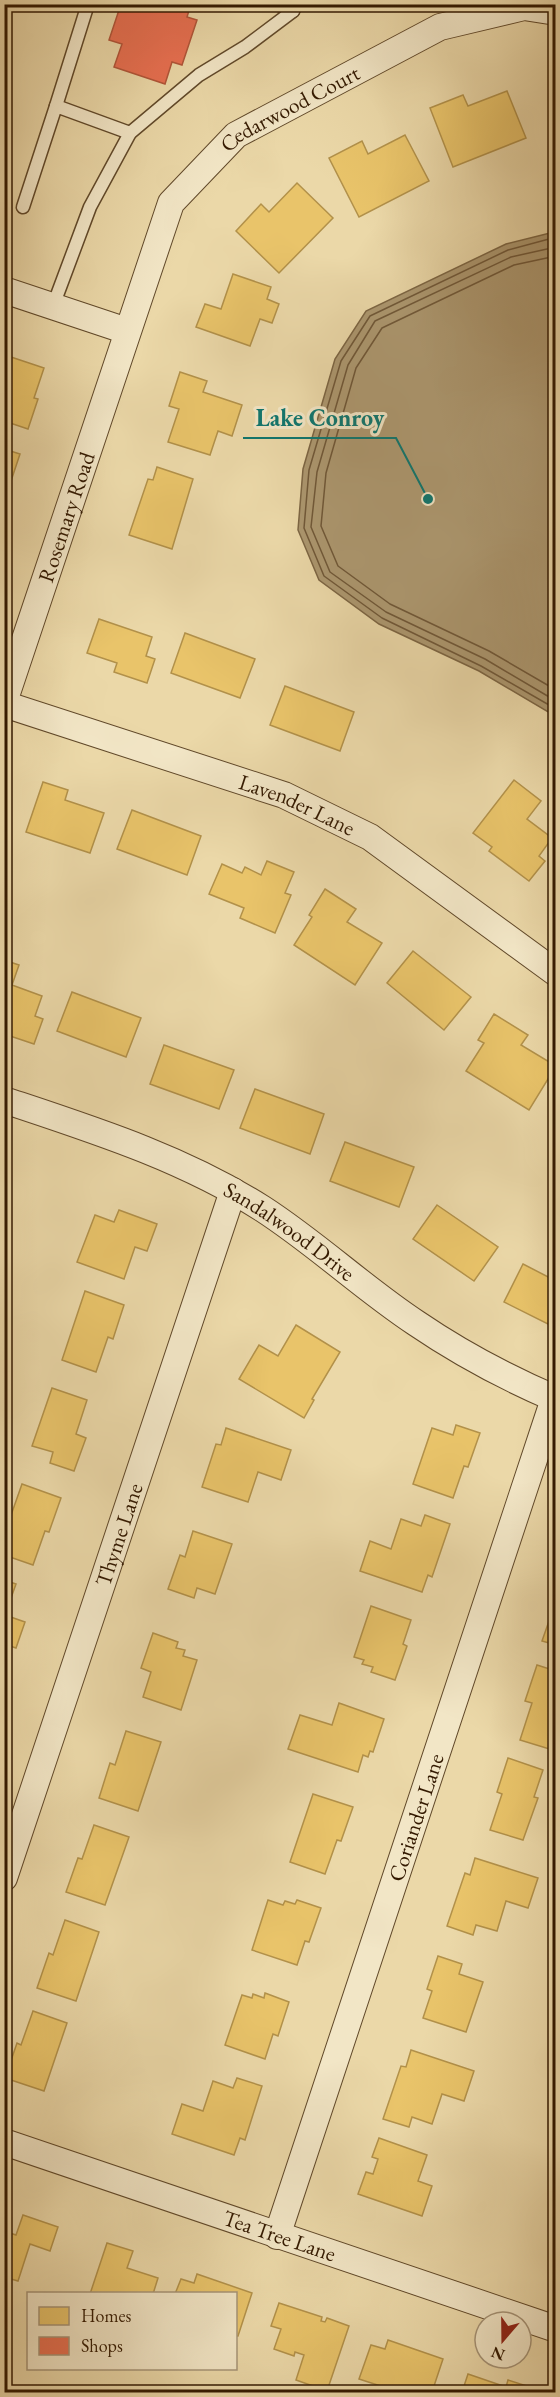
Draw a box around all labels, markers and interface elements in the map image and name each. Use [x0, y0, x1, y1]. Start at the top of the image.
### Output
street label: Cedarwood Court [213, 58, 364, 158]
callout: Lake Conroy [243, 396, 396, 438]
text: Lake Conroy [256, 402, 385, 434]
street label: Rosemary Road [31, 447, 101, 586]
street label: Lavender Lane [235, 767, 360, 842]
street label: Sandalwood Drive [219, 1174, 362, 1287]
street label: Thyme Lane [88, 1479, 149, 1590]
street label: Coriander Lane [381, 1749, 450, 1885]
street label: Tea Tree Lane [219, 2203, 340, 2268]
legend [27, 2292, 237, 2370]
text: Homes [81, 2304, 132, 2327]
north arrow [473, 2310, 533, 2370]
text: Shops [81, 2334, 123, 2357]
text: N [488, 2342, 508, 2366]

